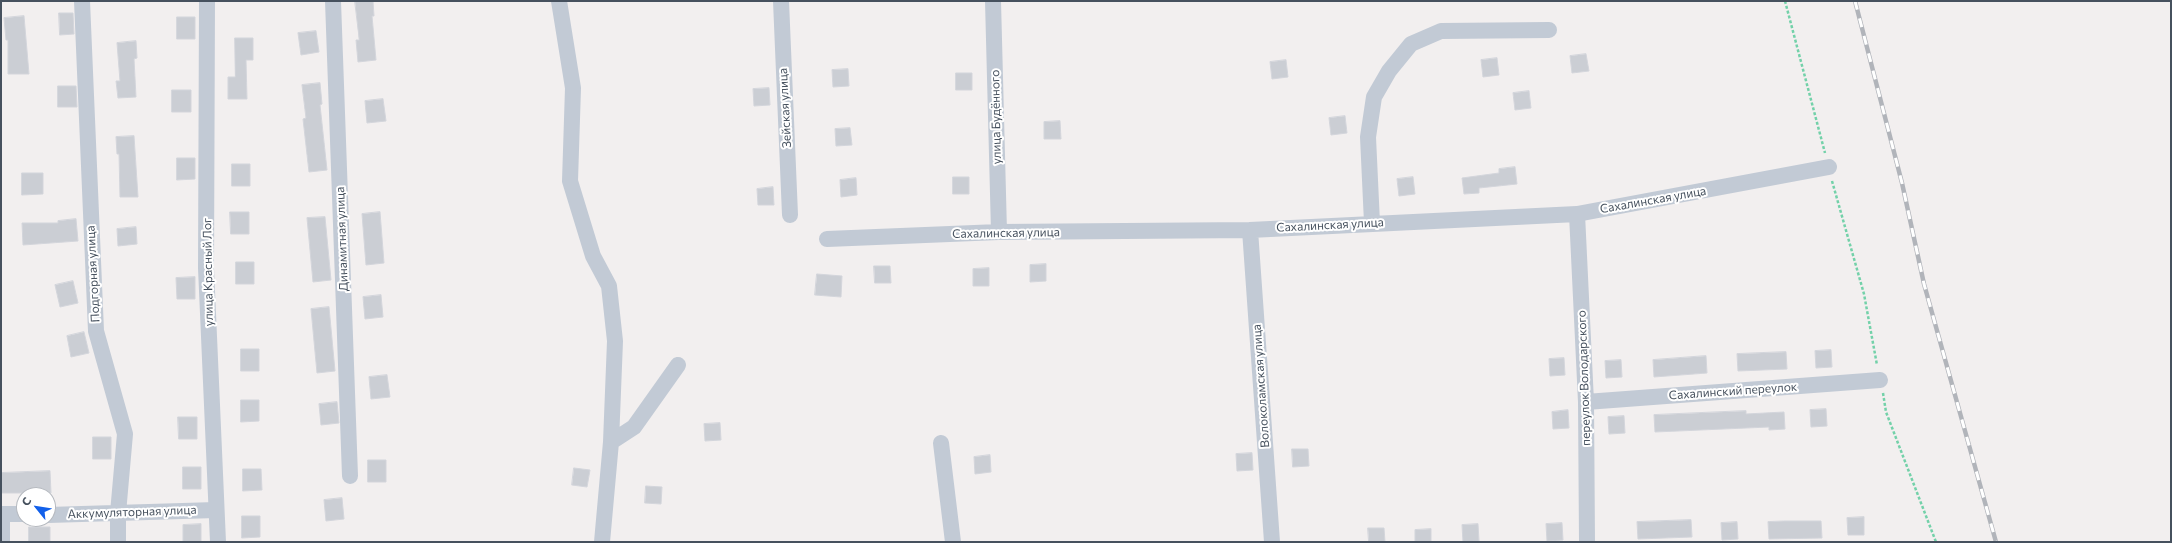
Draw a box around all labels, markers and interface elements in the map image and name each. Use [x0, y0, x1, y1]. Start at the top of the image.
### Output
street label: Зейская улица [776, 68, 794, 148]
street label: улица Будённого [988, 70, 1004, 164]
street label: Сахалинская улица [1599, 184, 1707, 216]
street label: Динамитная улица [333, 186, 351, 292]
street label: Сахалинская улица [1276, 215, 1384, 235]
street label: улица Красный Лог [200, 218, 216, 326]
street label: Подгорная улица [83, 225, 103, 323]
street label: Сахалинская улица [952, 225, 1060, 241]
street label: переулок Володарского [1574, 310, 1594, 446]
street label: Волоколамская улица [1249, 324, 1273, 448]
street label: Сахалинский переулок [1668, 379, 1798, 403]
north arrow [16, 487, 56, 527]
text: С [19, 495, 34, 508]
street label: Аккумуляторная улица [67, 503, 197, 521]

